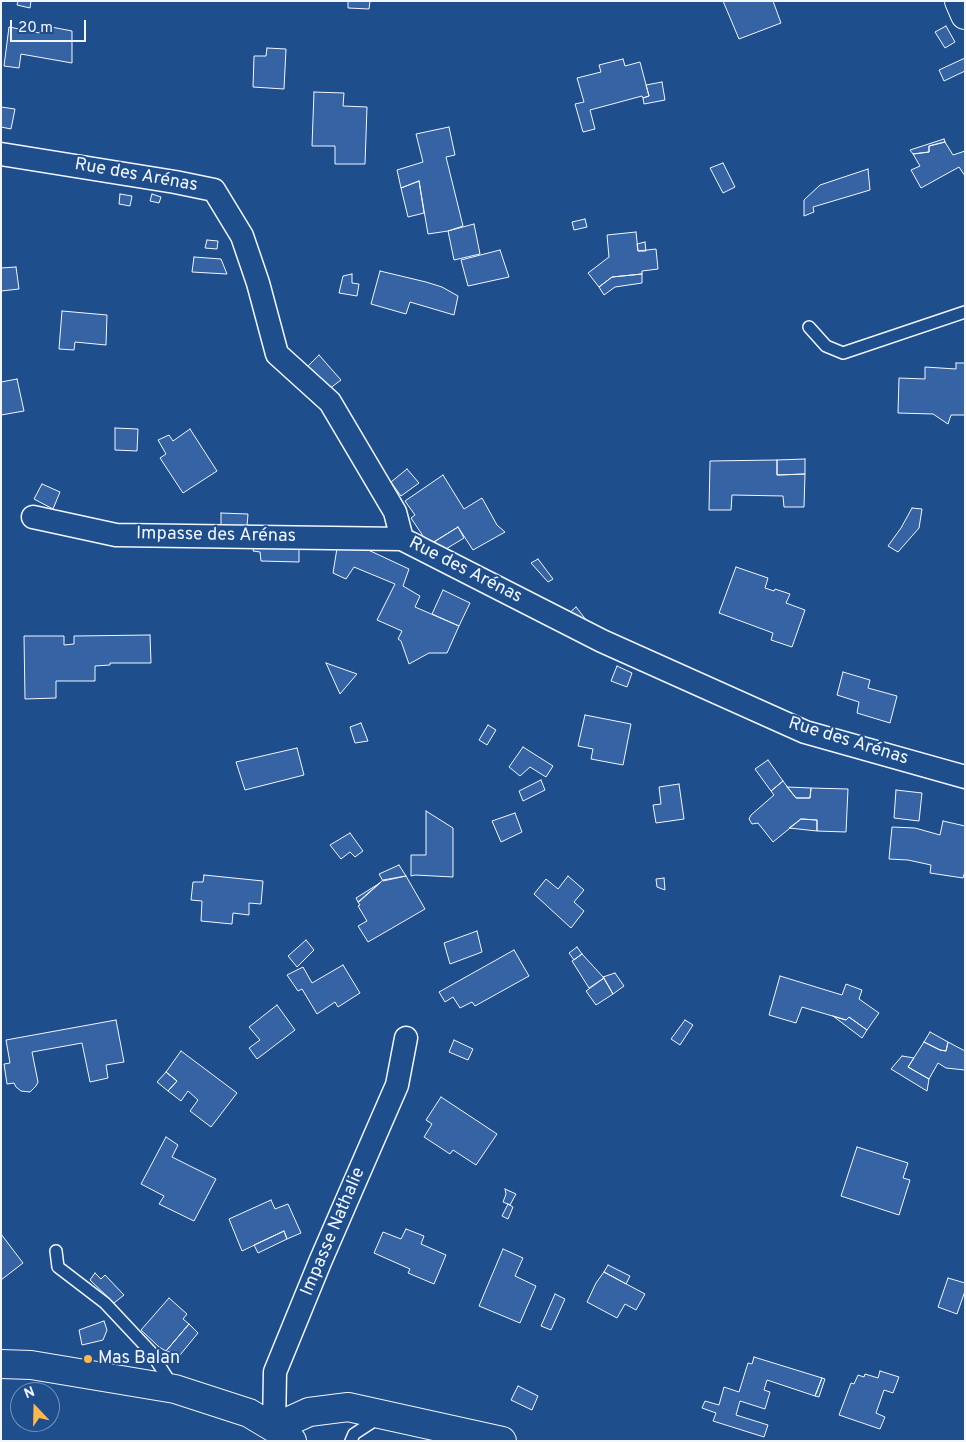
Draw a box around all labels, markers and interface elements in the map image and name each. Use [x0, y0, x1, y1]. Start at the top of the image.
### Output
scale bar [12, 10, 89, 42]
text: 20 m [18, 19, 53, 38]
street label: Rue des Arénas [73, 155, 199, 197]
street label: Impasse des Arénas [136, 524, 296, 548]
street label: Rue des Arénas [405, 533, 525, 609]
street label: Rue des Arénas [785, 713, 911, 771]
street label: Impasse Nathalie [297, 1164, 371, 1300]
place label: Mas Balan [98, 1348, 180, 1370]
marker: Mas Balan [82, 1353, 94, 1365]
north arrow [10, 1382, 60, 1432]
text: N [22, 1384, 38, 1403]

